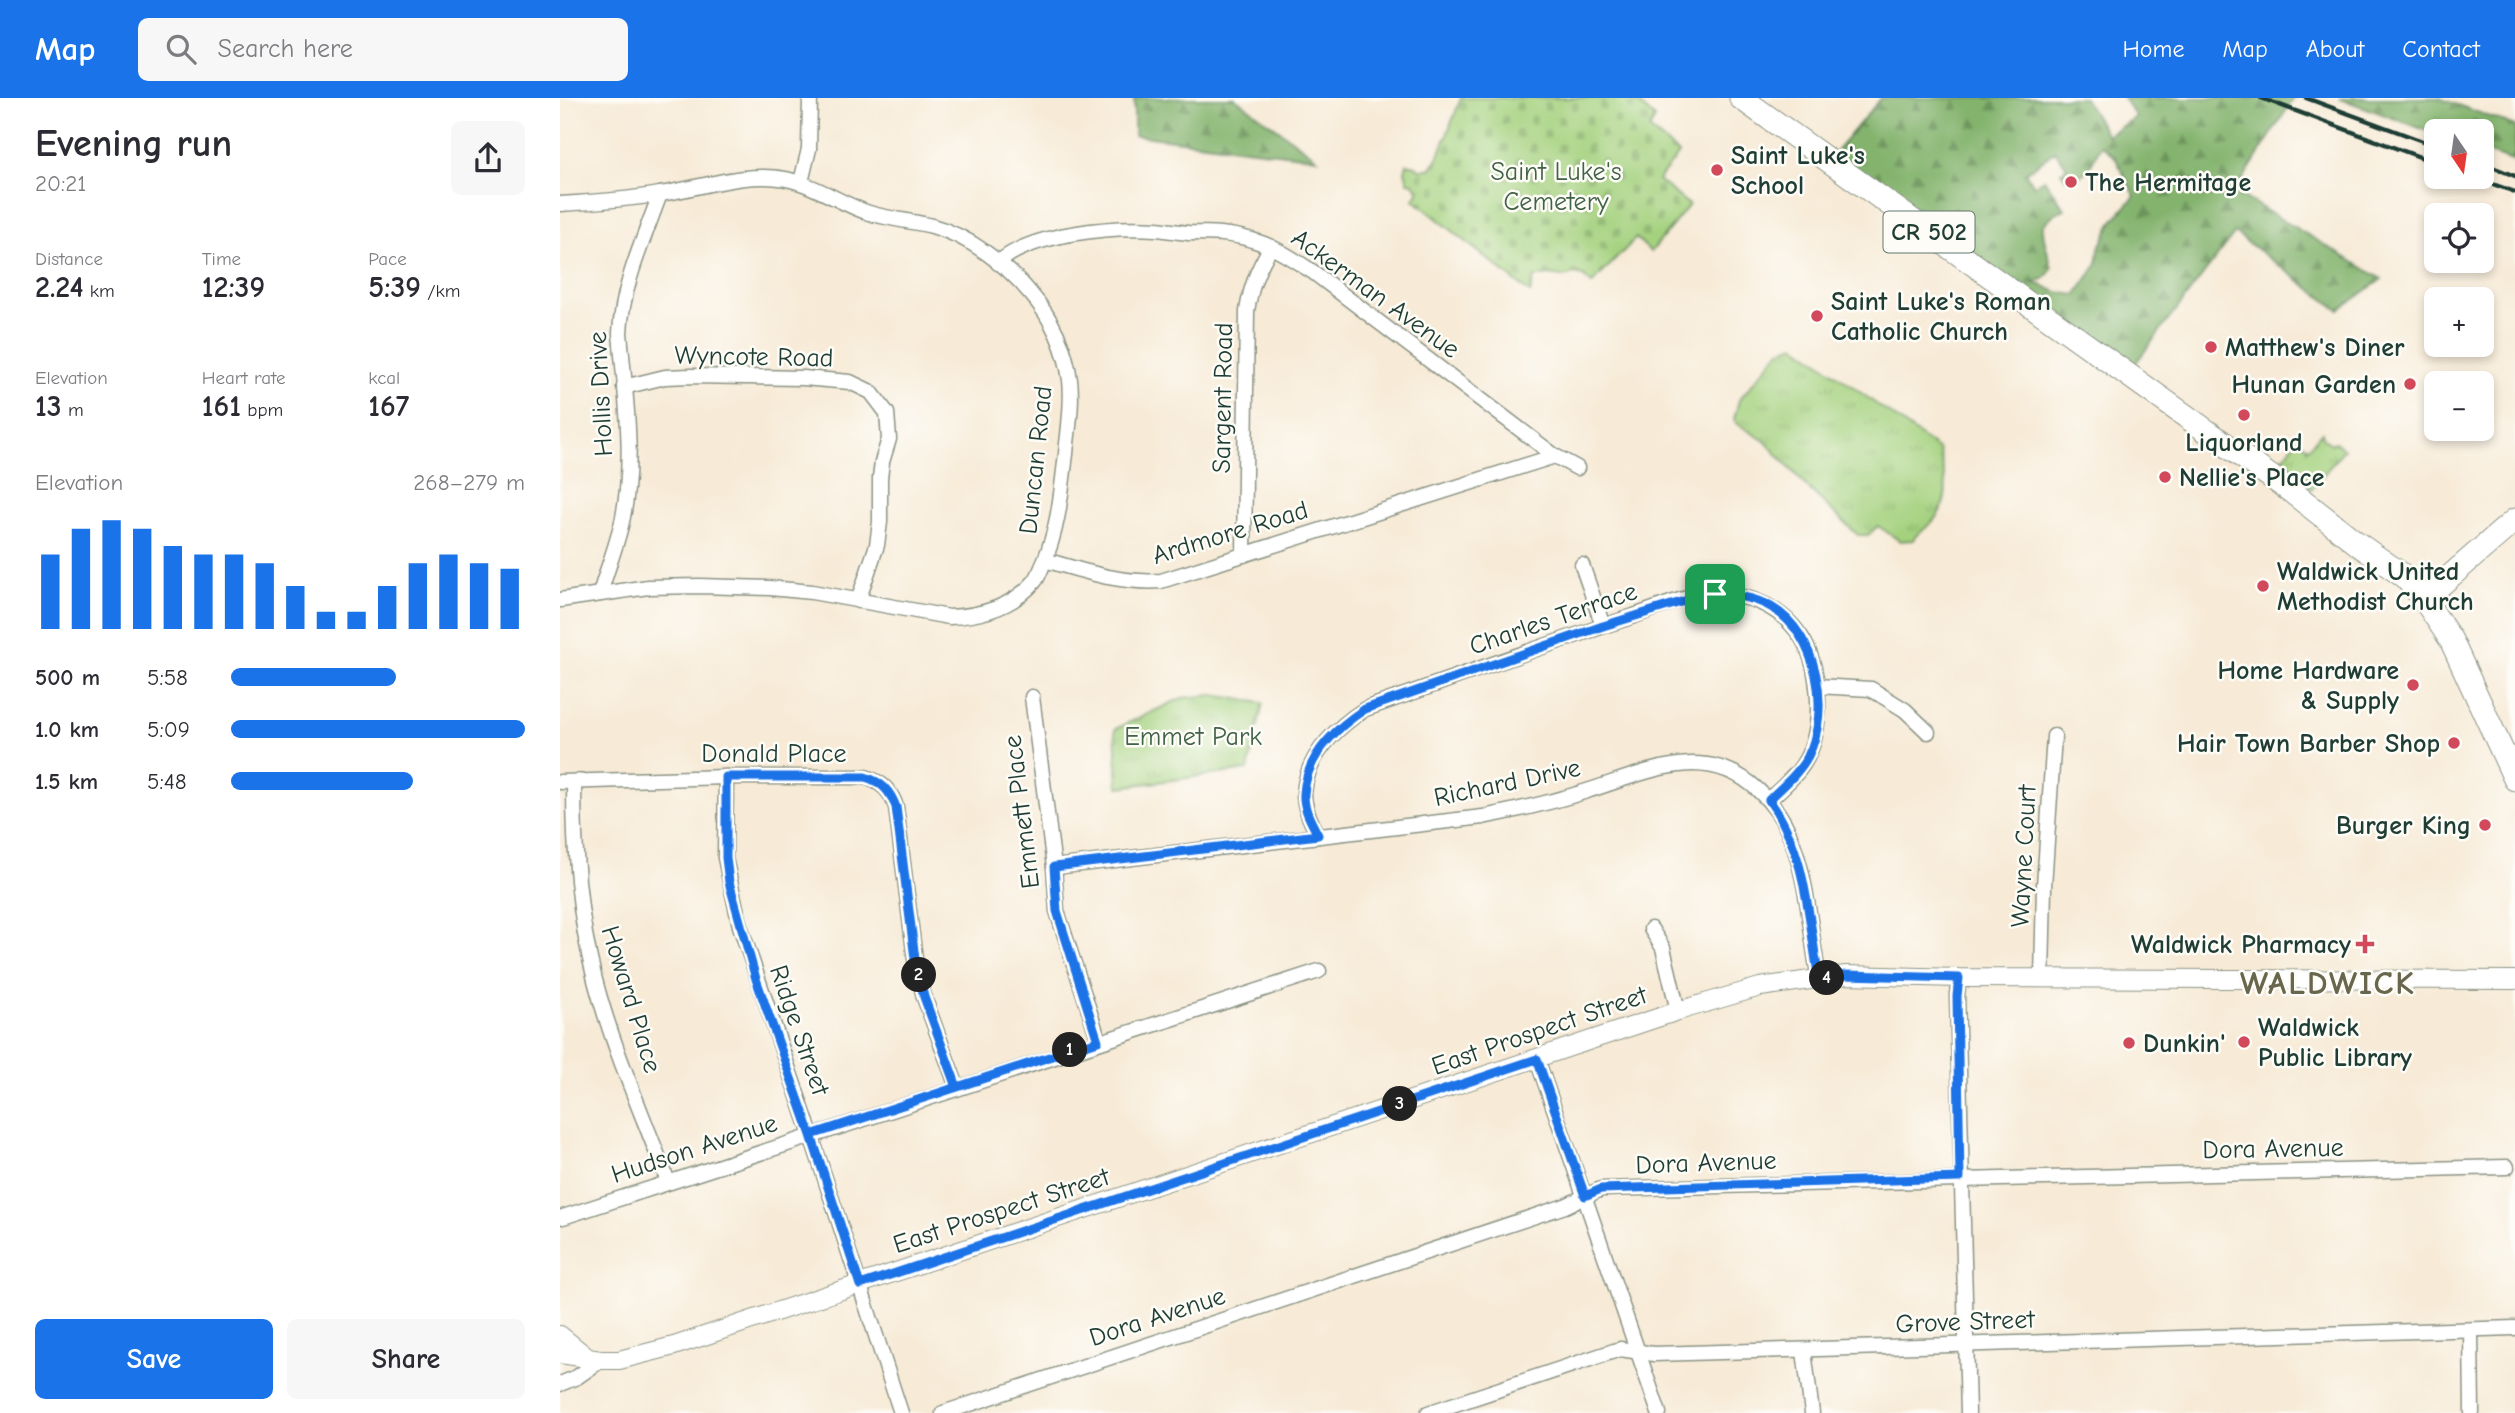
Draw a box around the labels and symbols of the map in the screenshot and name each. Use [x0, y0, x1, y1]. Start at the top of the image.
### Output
north arrow [2424, 119, 2494, 189]
place label: Saint Luke's School [1731, 141, 1865, 201]
park label: Saint Luke's Cemetery [1490, 157, 1622, 217]
marker: Saint Luke's School [1709, 162, 1725, 178]
place label: The Hermitage [2085, 168, 2252, 198]
marker: The Hermitage [2063, 174, 2079, 190]
road number: CR 502 [1884, 212, 1974, 252]
street label: Ackerman Avenue [1286, 223, 1465, 365]
place label: Saint Luke's Roman Catholic Church [1831, 287, 2051, 347]
marker: Saint Luke's Roman Catholic Church [1809, 308, 1825, 324]
street label: Sargent Road [1207, 322, 1239, 474]
street label: Hollis Drive [583, 331, 619, 457]
place label: Matthew's Diner [2225, 333, 2405, 363]
marker: Matthew's Diner [2203, 339, 2219, 355]
street label: Wyncote Road [674, 341, 834, 373]
place label: Hunan Garden [2232, 370, 2396, 400]
marker: Hunan Garden [2402, 376, 2418, 392]
street label: Duncan Road [1013, 384, 1059, 536]
marker: Liquorland [2236, 407, 2252, 423]
place label: Liquorland [2185, 428, 2303, 458]
place label: Nellie's Place [2179, 463, 2325, 493]
marker: Nellie's Place [2157, 469, 2173, 485]
street label: Ardmore Road [1149, 495, 1312, 571]
place label: Waldwick United Methodist Church [2277, 557, 2474, 617]
pin [1685, 564, 1745, 624]
street label: Charles Terrace [1465, 576, 1641, 662]
marker: Waldwick United Methodist Church [2255, 578, 2271, 594]
place label: Home Hardware & Supply [2217, 656, 2399, 716]
marker: Home Hardware & Supply [2405, 677, 2421, 693]
park label: Emmet Park [1124, 722, 1262, 752]
place label: Hair Town Barber Shop [2177, 729, 2440, 759]
street label: Emmett Place [998, 733, 1046, 890]
marker: Hair Town Barber Shop [2446, 735, 2462, 751]
street label: Donald Place [701, 739, 847, 769]
street label: Richard Drive [1431, 753, 1583, 813]
street label: Wayne Court [2005, 782, 2043, 928]
place label: Burger King [2336, 811, 2471, 841]
marker: Burger King [2477, 817, 2493, 833]
street label: Howard Place [594, 922, 668, 1076]
place label: Waldwick Pharmacy [2131, 930, 2351, 960]
marker: Waldwick Pharmacy [2357, 936, 2373, 952]
pin: 2 [902, 958, 936, 992]
pin: 4 [1810, 960, 1844, 996]
street label: Ridge Street [763, 961, 836, 1101]
district label: WALDWICK [2240, 964, 2416, 1002]
street label: East Prospect Street [1428, 980, 1652, 1082]
place label: Waldwick Public Library [2258, 1013, 2412, 1073]
place label: Dunkin' [2143, 1029, 2225, 1059]
pin: 1 [1052, 1032, 1088, 1068]
marker: Waldwick Public Library [2236, 1034, 2252, 1050]
marker: Dunkin' [2121, 1035, 2137, 1051]
pin: 3 [1382, 1086, 1418, 1122]
street label: Hudson Avenue [608, 1108, 781, 1190]
street label: Dora Avenue [2202, 1133, 2344, 1165]
street label: Dora Avenue [1635, 1146, 1777, 1180]
street label: East Prospect Street [889, 1161, 1115, 1260]
street label: Dora Avenue [1086, 1281, 1229, 1353]
street label: Grove Street [1895, 1305, 2037, 1339]

